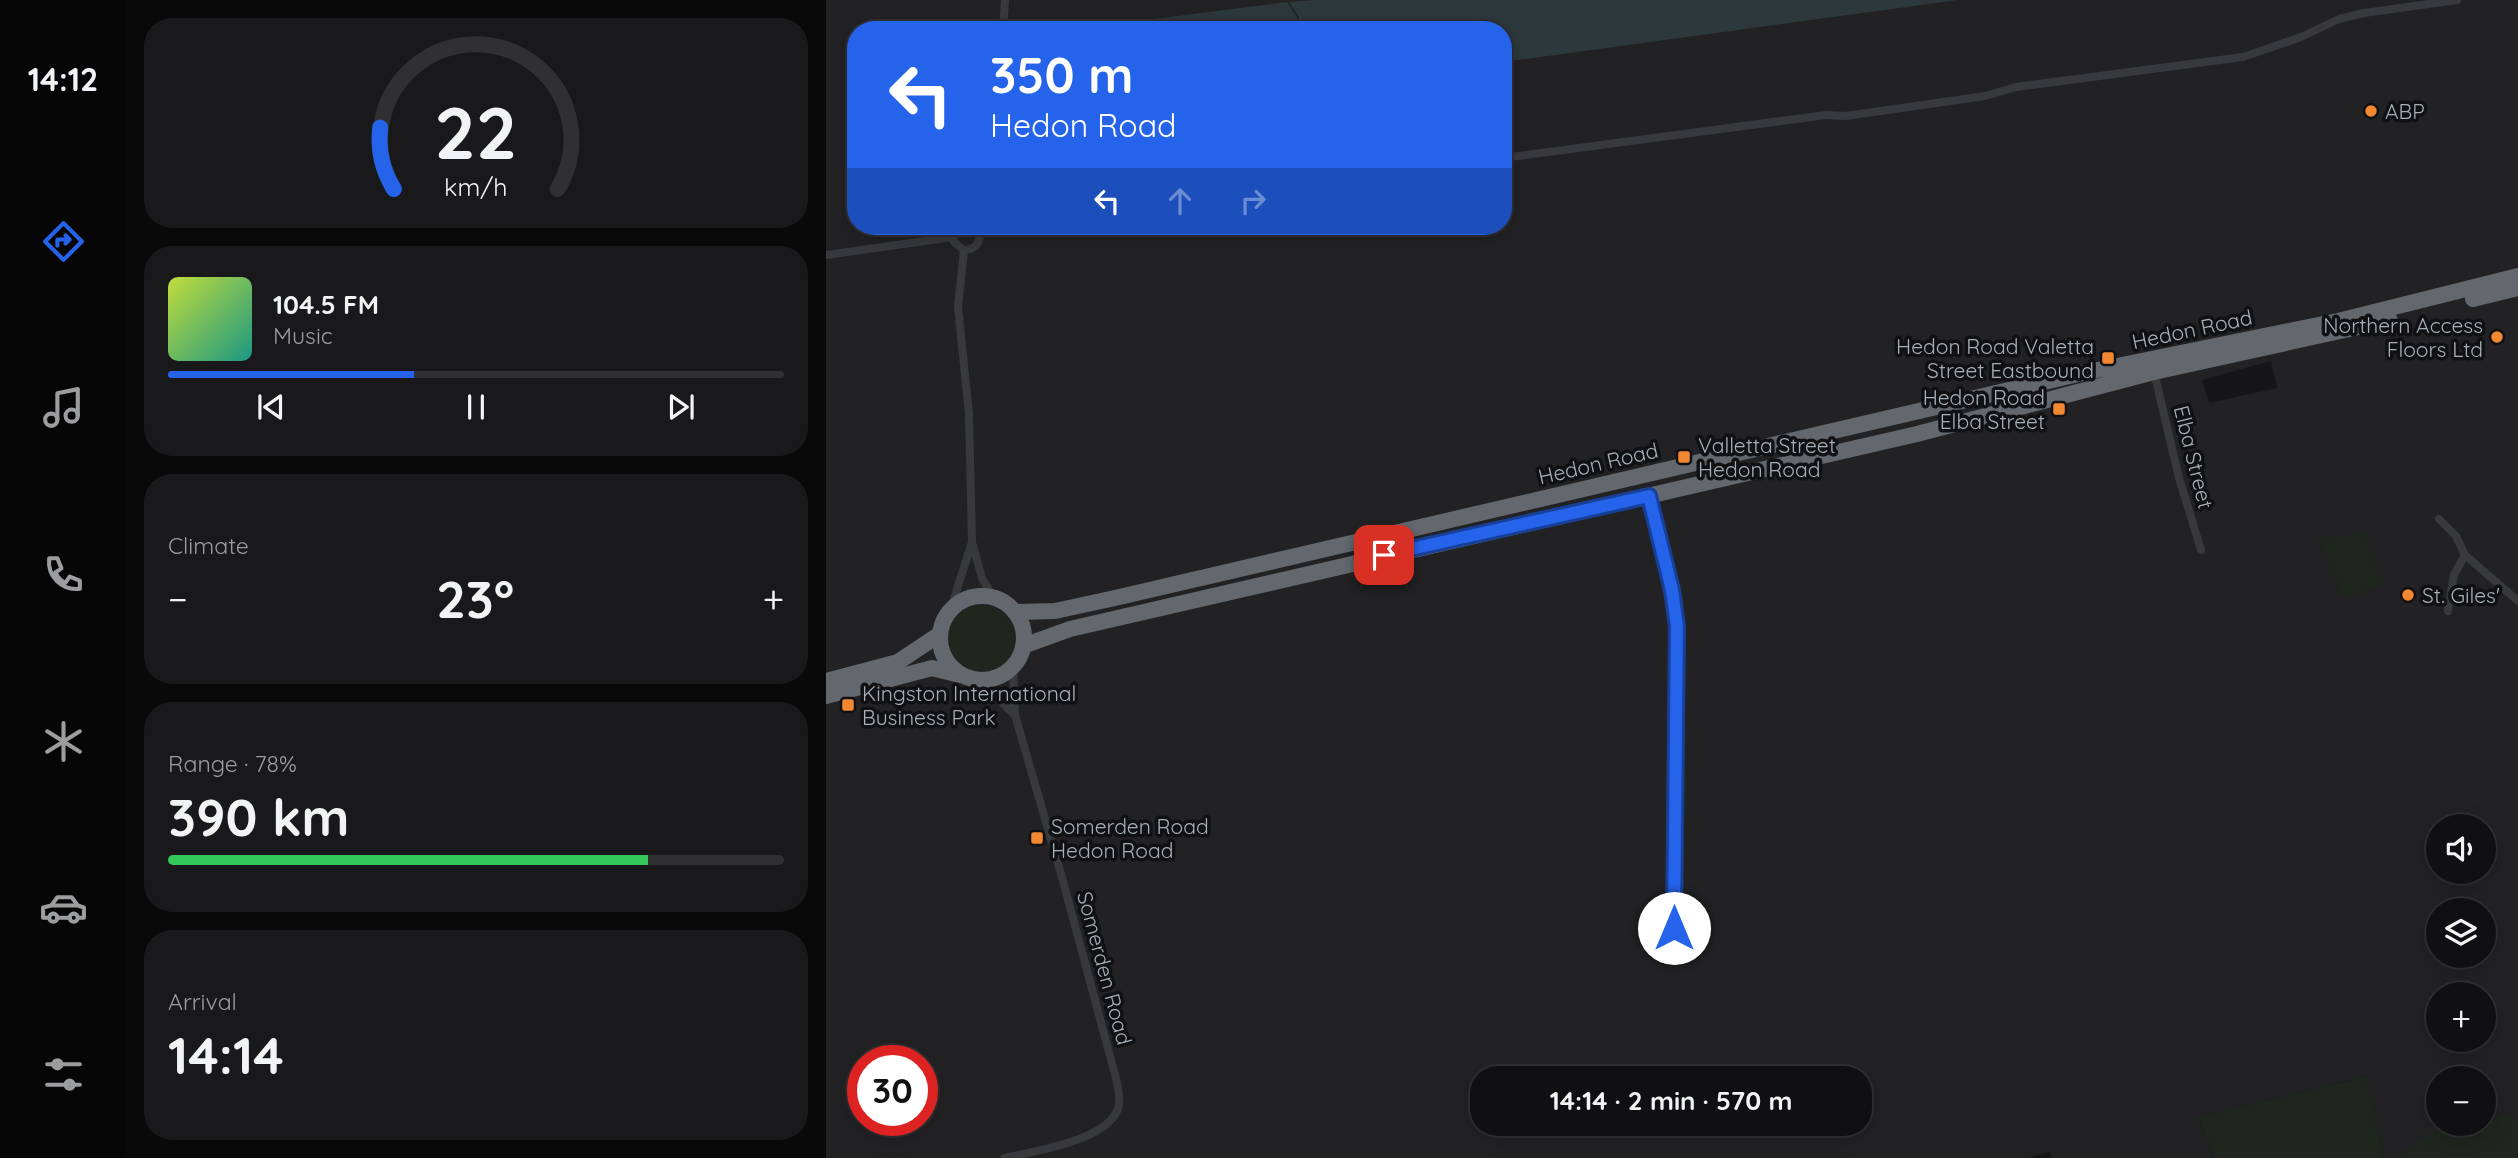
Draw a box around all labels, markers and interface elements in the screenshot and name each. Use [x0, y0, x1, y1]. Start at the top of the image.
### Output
text: 350 m [990, 44, 1134, 105]
icon: left [875, 49, 966, 140]
text: 14:12 [28, 59, 98, 99]
text: 22 [435, 86, 517, 177]
place label: ABP [2385, 98, 2425, 124]
marker: ABP [2363, 103, 2379, 119]
text: Hedon Road [990, 105, 1176, 145]
text: km/h [444, 171, 508, 202]
icon: left [1088, 182, 1126, 220]
icon: ahead [1161, 182, 1199, 220]
icon: right [1234, 182, 1272, 220]
icon: directions [39, 217, 88, 266]
text: 104.5 FM [273, 288, 379, 321]
street label: Hedon Road [2129, 304, 2255, 354]
place label: Northern Access Floors Ltd [2323, 312, 2483, 362]
text: Music [273, 321, 333, 350]
marker: Northern Access Floors Ltd [2489, 329, 2505, 345]
place label: Hedon Road Valetta Street Eastbound [1896, 333, 2094, 383]
marker: Hedon Road Valetta Street Eastbound [2100, 350, 2116, 366]
icon: music [39, 383, 88, 432]
place label: Hedon Road Elba Street [1923, 384, 2045, 434]
icon: previous [252, 388, 290, 426]
icon: pause [457, 388, 495, 426]
icon: next [662, 388, 700, 426]
marker: Hedon Road Elba Street [2051, 401, 2067, 417]
street label: Elba Street [2169, 403, 2219, 511]
place label: Valletta Street Hedon Road [1698, 432, 1836, 482]
street label: Hedon Road [1535, 437, 1661, 489]
marker: Valletta Street Hedon Road [1676, 449, 1692, 465]
pin [1354, 525, 1414, 585]
text: Climate [168, 531, 249, 560]
icon: arrive [1365, 536, 1403, 574]
icon: phone [39, 550, 88, 599]
text: 23° [436, 566, 514, 631]
text: − [168, 575, 188, 623]
text: + [763, 575, 784, 623]
place label: St. Giles' [2422, 582, 2500, 608]
marker: St. Giles' [2400, 587, 2416, 603]
place label: Kingston International Business Park [862, 680, 1076, 730]
marker: Kingston International Business Park [840, 697, 856, 713]
icon: climate [39, 717, 88, 766]
text: Range · 78% [168, 749, 297, 778]
text: 390 km [168, 784, 349, 849]
place label: Somerden Road Hedon Road [1051, 813, 1209, 863]
map controls [2426, 814, 2496, 1136]
button: sound [2426, 814, 2496, 884]
marker: Somerden Road Hedon Road [1029, 830, 1045, 846]
icon: car [39, 883, 88, 932]
street label: Somerden Road [1072, 888, 1138, 1048]
position arrow [1637, 891, 1711, 965]
button: layers [2426, 898, 2496, 968]
button: + [2426, 982, 2496, 1052]
text: Arrival [168, 987, 237, 1016]
text: 14:14 [168, 1022, 284, 1087]
speed limit sign: 30 [847, 1045, 938, 1136]
icon: filters [39, 1050, 88, 1099]
button: − [2426, 1066, 2496, 1136]
text: 14:14 · 2 min · 570 m [1550, 1084, 1792, 1117]

